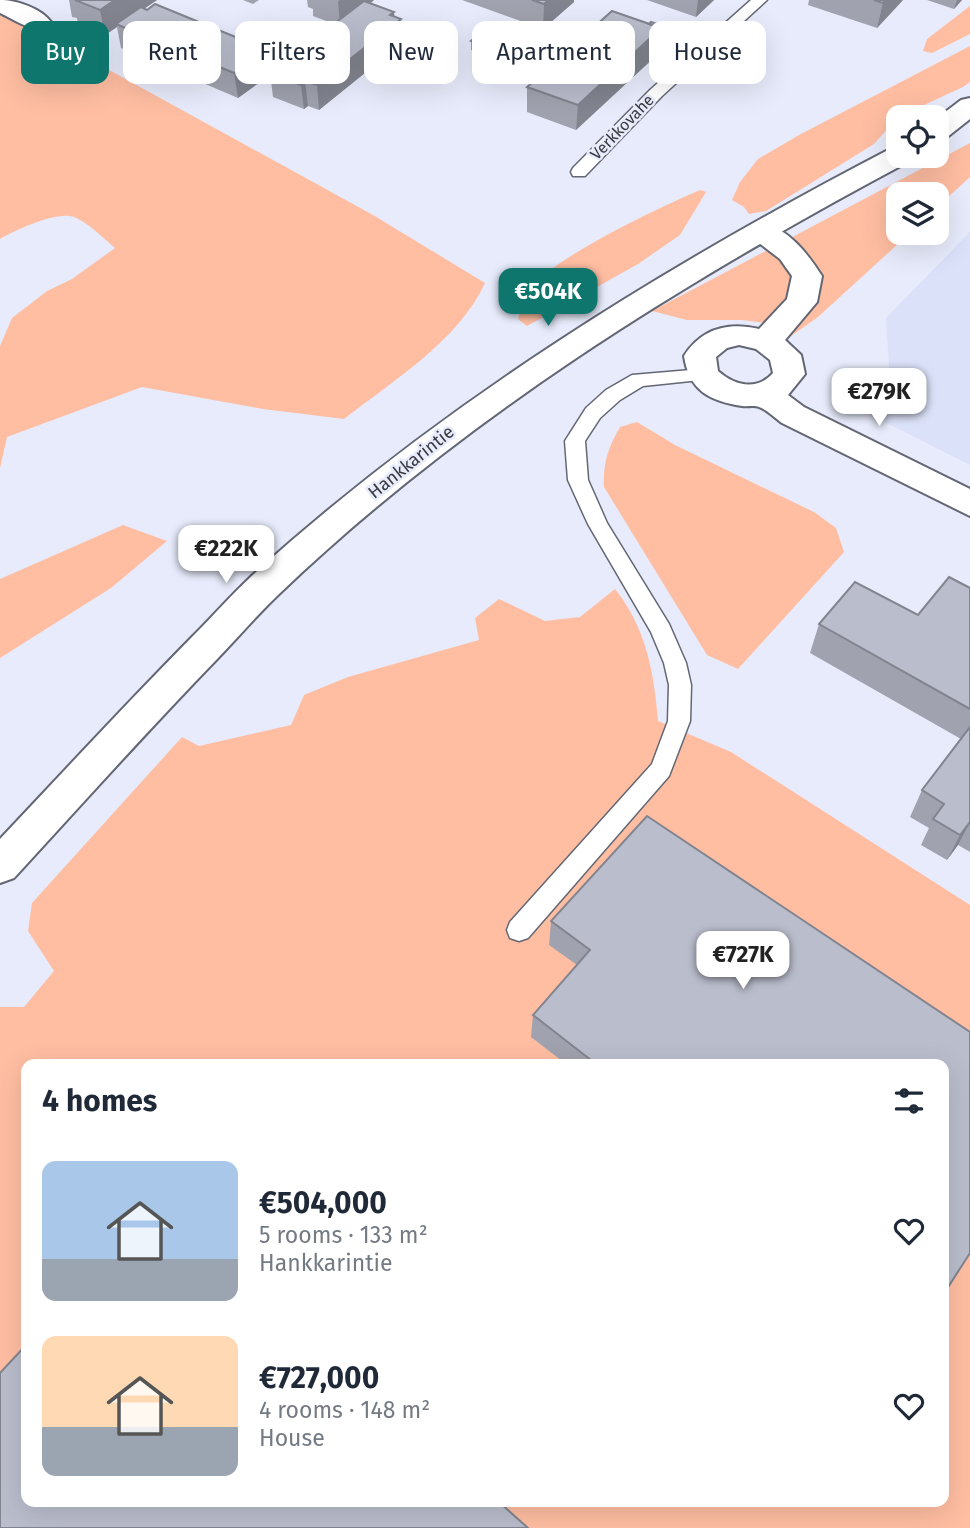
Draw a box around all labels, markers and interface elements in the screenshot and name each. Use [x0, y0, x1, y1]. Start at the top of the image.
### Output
chip: Buy [21, 21, 109, 84]
chip: Rent [123, 21, 221, 84]
chip: Filters [235, 21, 350, 84]
chip: New [364, 21, 458, 84]
chip: Apartment [472, 21, 635, 84]
chip: House [649, 21, 766, 84]
street label: Verkkovahe [586, 90, 658, 164]
map controls [886, 105, 949, 245]
button: locate [886, 105, 949, 168]
button: layers [886, 182, 949, 245]
pin: €504K [499, 268, 597, 328]
text: €504K [515, 277, 581, 305]
pin: €279K [830, 368, 928, 428]
text: €279K [848, 377, 910, 405]
street label: Hankkarintie [363, 421, 459, 503]
pin: €222K [177, 526, 275, 585]
text: €222K [194, 534, 258, 562]
pin: €727K [694, 932, 792, 991]
text: €727K [712, 940, 774, 968]
icon: filters [890, 1082, 928, 1120]
text: 4 homes [42, 1083, 157, 1119]
text: €504,000 [259, 1185, 387, 1221]
icon: home [98, 1189, 182, 1273]
icon: heart [890, 1212, 928, 1250]
text: 5 rooms · 133 m² [259, 1221, 428, 1249]
text: Hankkarintie [259, 1249, 393, 1277]
text: €727,000 [259, 1360, 379, 1396]
icon: home [98, 1364, 182, 1448]
icon: heart [890, 1387, 928, 1425]
text: 4 rooms · 148 m² [259, 1396, 430, 1424]
text: House [259, 1424, 325, 1452]

